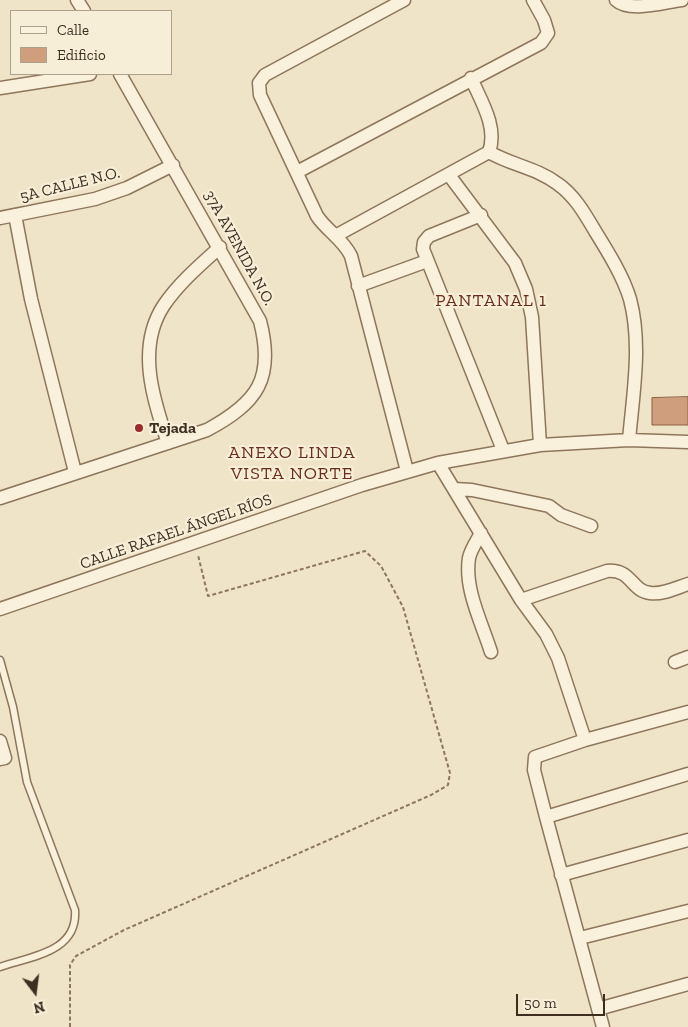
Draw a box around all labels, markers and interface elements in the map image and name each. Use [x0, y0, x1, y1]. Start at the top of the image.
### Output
legend [10, 10, 172, 75]
text: Calle [57, 21, 89, 39]
text: Edificio [57, 46, 106, 64]
street label: 5A CALLE N.O. [18, 163, 122, 207]
street label: 37A AVENIDA N.O. [199, 187, 279, 309]
district label: PANTANAL 1 [434, 290, 548, 312]
place label: Tejada [149, 418, 196, 438]
marker: Tejada [133, 422, 145, 434]
district label: ANEXO LINDA VISTA NORTE [227, 442, 357, 484]
street label: CALLE RAFAEL ÁNGEL RÍOS [78, 490, 274, 574]
north arrow [10, 967, 60, 1017]
scale bar [518, 984, 607, 1016]
text: 50 m [524, 994, 557, 1012]
text: N [32, 997, 46, 1017]

